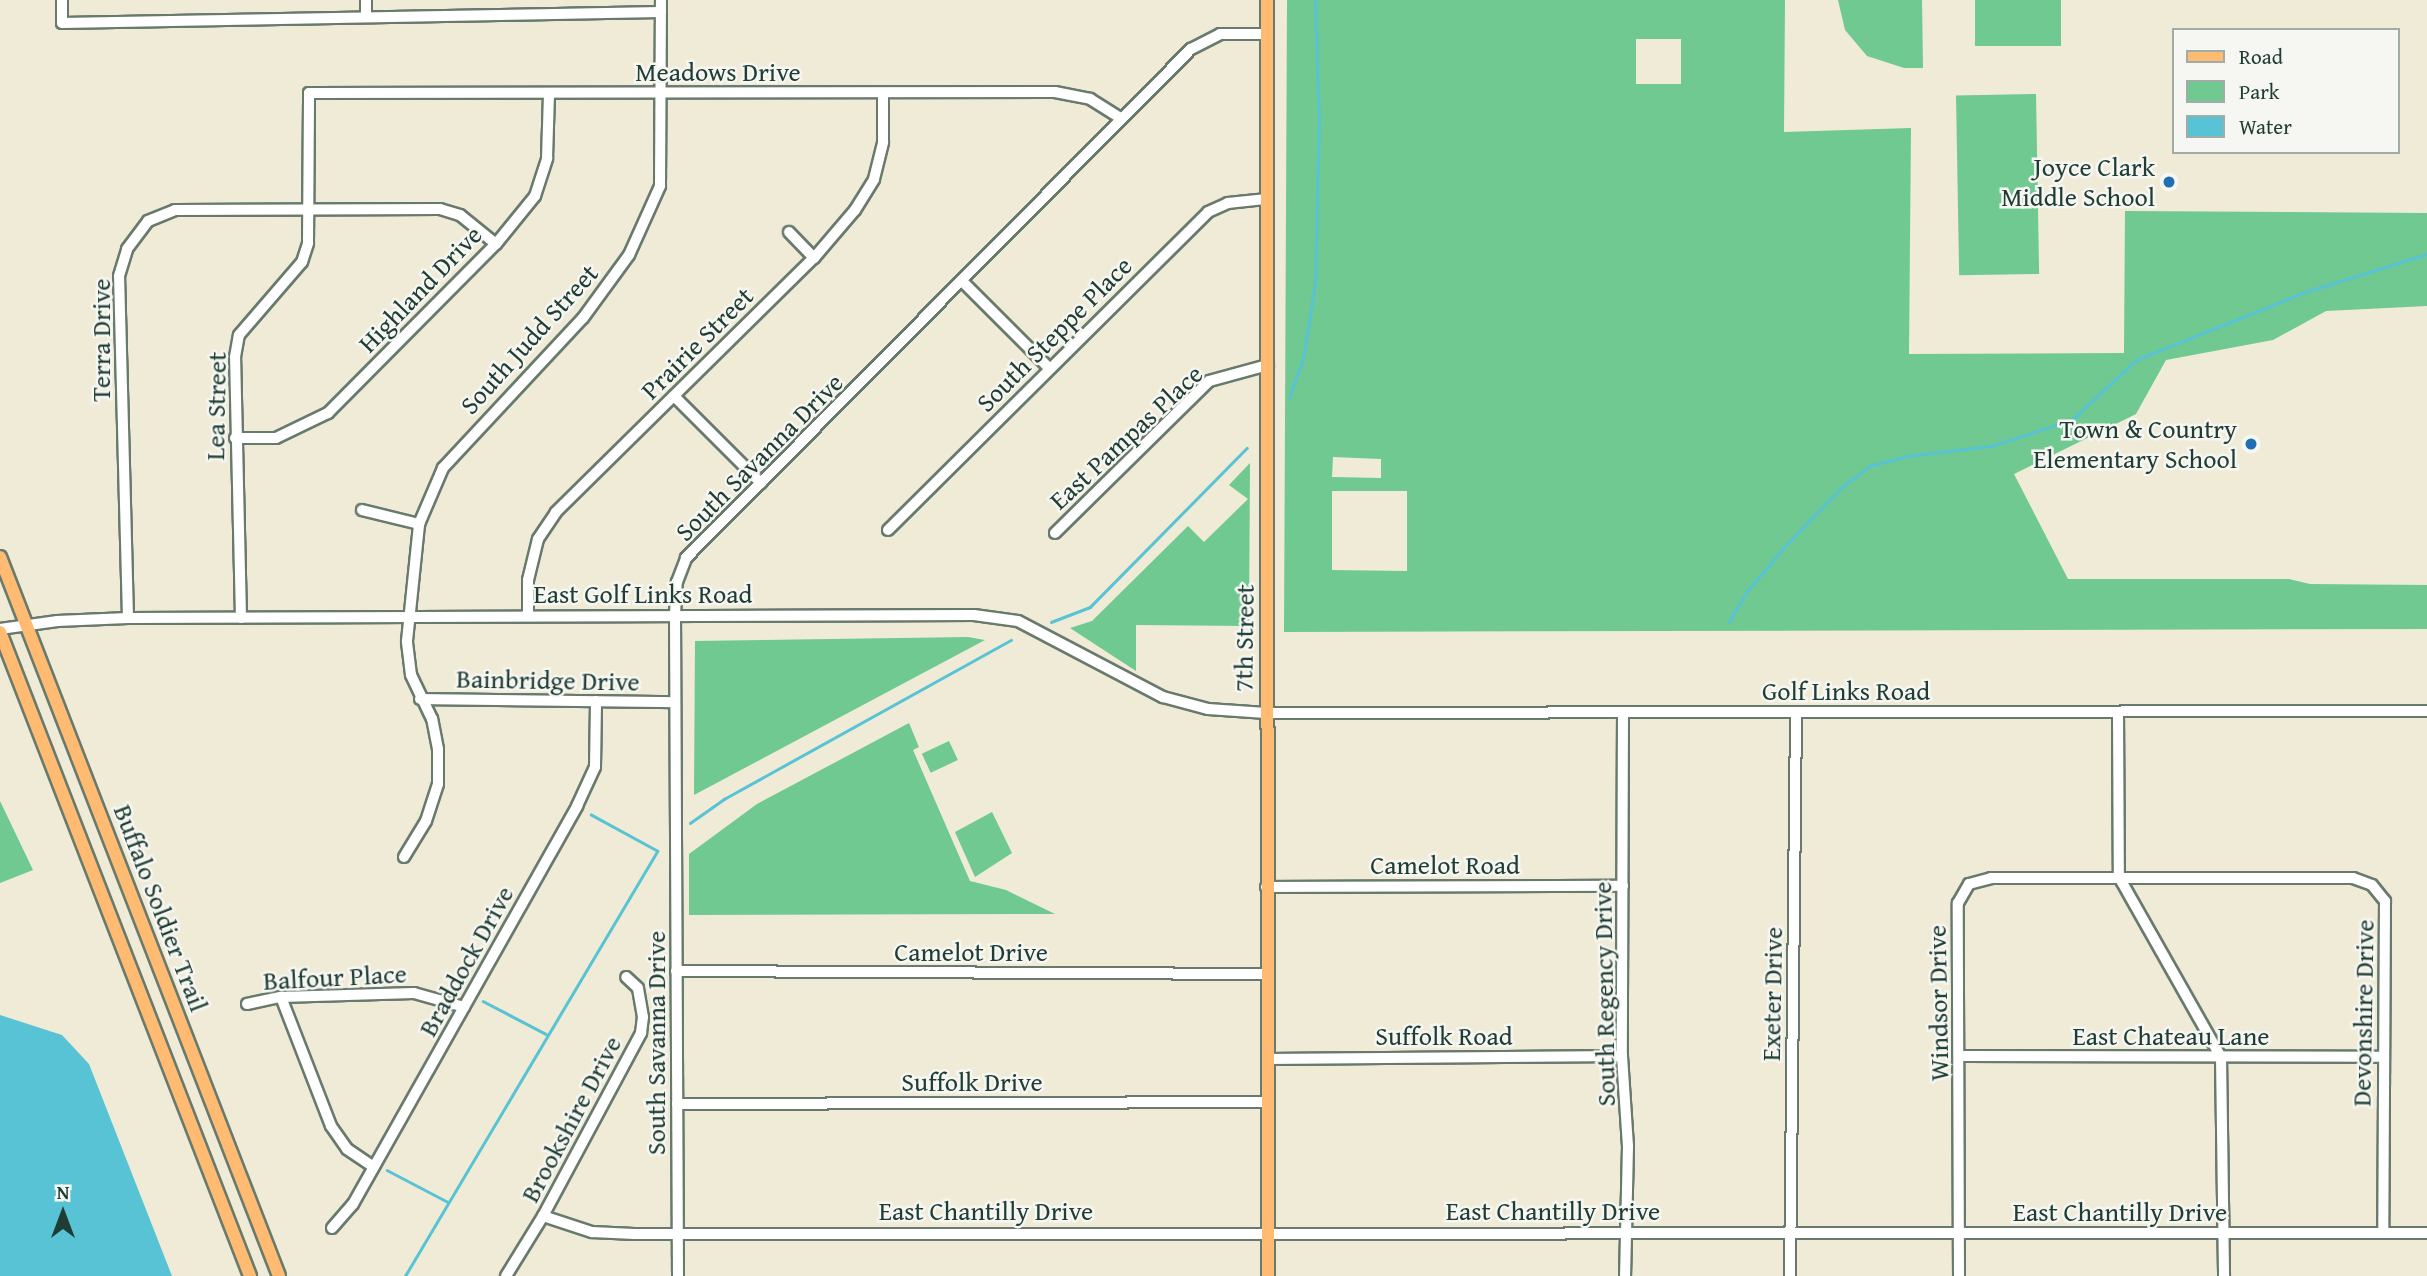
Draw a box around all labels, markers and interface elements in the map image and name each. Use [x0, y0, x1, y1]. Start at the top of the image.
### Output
legend [2172, 28, 2399, 154]
text: Road [2239, 41, 2283, 72]
street label: Meadows Drive [635, 56, 801, 88]
text: Park [2239, 76, 2280, 107]
text: Water [2239, 111, 2292, 142]
place label: Joyce Clark Middle School [2001, 151, 2155, 212]
marker: Joyce Clark Middle School [2161, 174, 2177, 190]
street label: Highland Drive [352, 219, 488, 359]
street label: South Steppe Place [970, 250, 1138, 418]
street label: South Judd Street [453, 258, 605, 420]
street label: Terra Drive [85, 278, 117, 402]
street label: Prairie Street [634, 280, 760, 406]
street label: Lea Street [199, 351, 233, 461]
street label: East Pampas Place [1043, 358, 1209, 516]
street label: South Savanna Drive [669, 367, 849, 547]
place label: Town & Country Elementary School [2033, 413, 2237, 474]
marker: Town & Country Elementary School [2243, 436, 2259, 452]
street label: East Golf Links Road [534, 578, 752, 610]
street label: 7th Street [1227, 584, 1261, 692]
street label: Bainbridge Drive [456, 663, 640, 697]
street label: Golf Links Road [1762, 675, 1930, 707]
street label: Buffalo Soldier Trail [107, 800, 215, 1016]
street label: Camelot Road [1370, 849, 1520, 881]
street label: Braddock Drive [412, 880, 520, 1042]
street label: South Regency Drive [1586, 881, 1622, 1107]
street label: Devonshire Drive [2346, 919, 2380, 1107]
street label: Windsor Drive [1921, 925, 1955, 1081]
street label: Exeter Drive [1755, 927, 1789, 1061]
street label: South Savanna Drive [640, 931, 672, 1155]
street label: Camelot Drive [894, 936, 1048, 968]
street label: Balfour Place [262, 958, 408, 996]
street label: Suffolk Road [1375, 1020, 1513, 1052]
street label: East Chateau Lane [2073, 1020, 2269, 1052]
street label: Brookshire Drive [514, 1031, 628, 1207]
street label: Suffolk Drive [901, 1066, 1043, 1098]
north arrow [28, 1178, 98, 1248]
text: N [57, 1178, 69, 1206]
street label: East Chantilly Drive [879, 1195, 1093, 1227]
street label: East Chantilly Drive [1446, 1195, 1660, 1227]
street label: East Chantilly Drive [2013, 1196, 2227, 1228]

